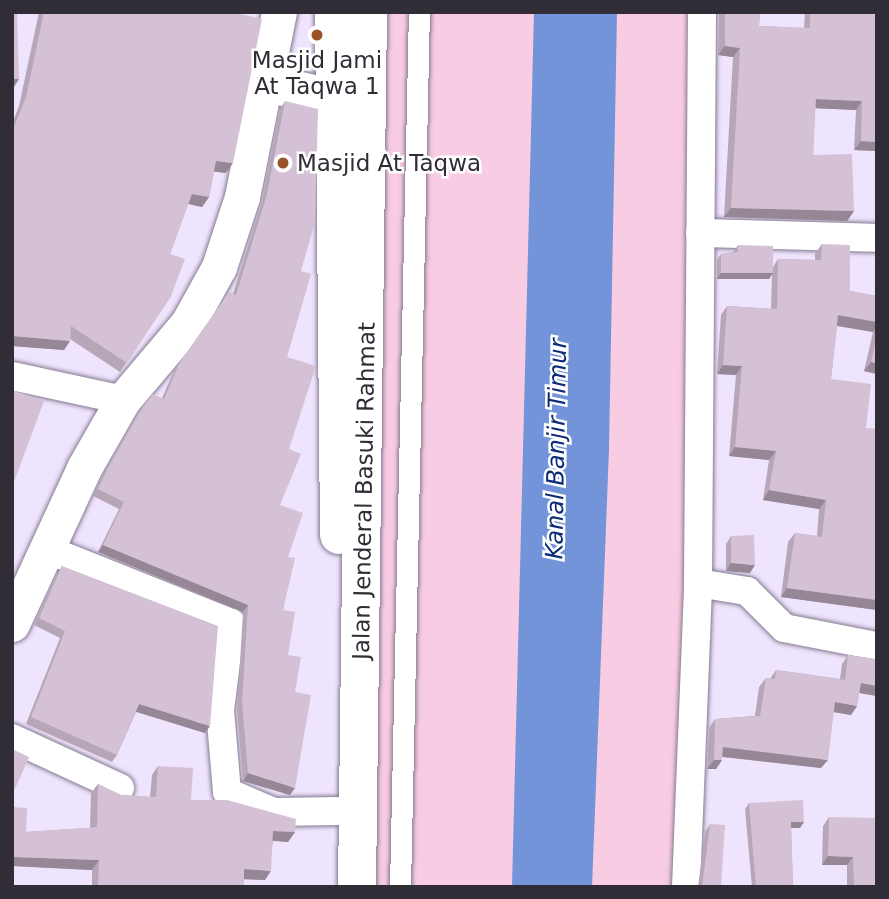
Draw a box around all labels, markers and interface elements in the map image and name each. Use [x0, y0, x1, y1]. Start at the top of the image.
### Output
marker: Masjid Jami At Taqwa 1 [309, 27, 325, 43]
place label: Masjid Jami At Taqwa 1 [252, 46, 382, 100]
place label: Masjid At Taqwa [297, 149, 481, 177]
marker: Masjid At Taqwa [275, 155, 291, 171]
street label: Jalan Jenderal Basuki Rahmat [347, 322, 381, 660]
water label: Kanal Banjir Timur [541, 338, 573, 560]

